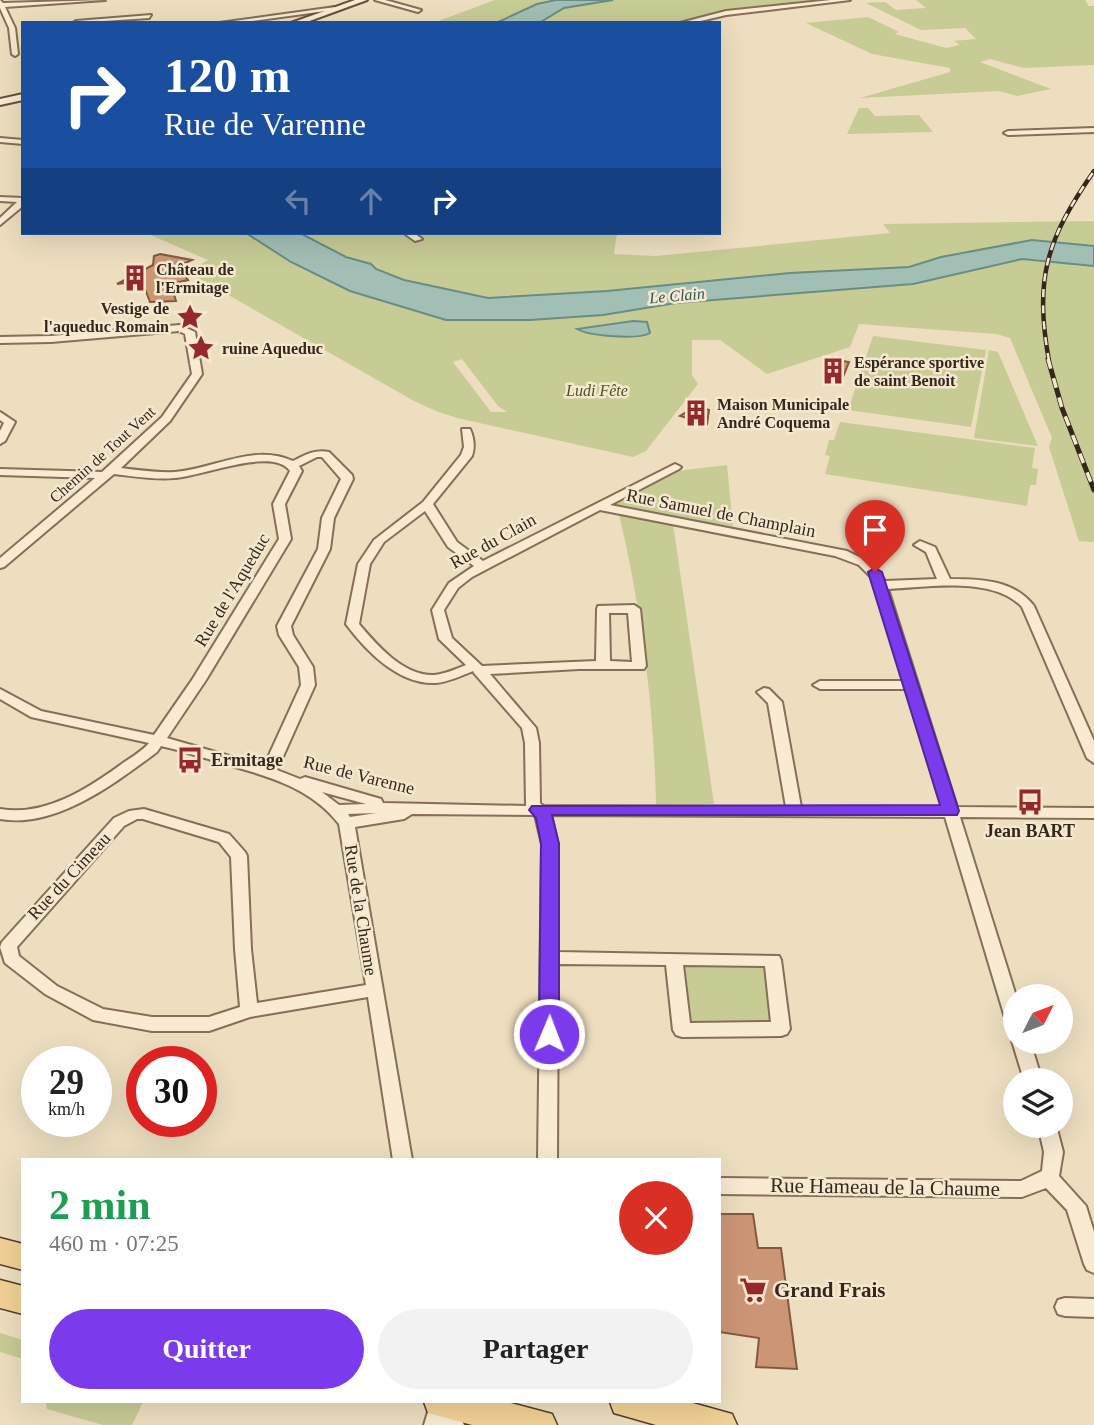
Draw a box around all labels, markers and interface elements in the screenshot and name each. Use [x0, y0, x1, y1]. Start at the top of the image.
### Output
text: 120 m [164, 48, 291, 103]
icon: right [49, 49, 140, 140]
text: Rue de Varenne [164, 106, 366, 142]
icon: left [279, 182, 317, 220]
icon: ahead [352, 182, 390, 220]
icon: right [425, 182, 463, 220]
place label: Château de l'Ermitage [156, 261, 234, 297]
building icon: Château de l'Ermitage [120, 263, 150, 293]
water label: Le Clain [648, 285, 705, 306]
place label: Vestige de l'aqueduc Romain [44, 300, 169, 336]
place icon: Vestige de l'aqueduc Romain [175, 302, 205, 332]
place icon: ruine Aqueduc [186, 333, 216, 363]
place label: ruine Aqueduc [222, 340, 323, 358]
place label: Espérance sportive de saint Benoit [854, 354, 984, 389]
building icon: Espérance sportive de saint Benoit [818, 356, 848, 386]
park label: Ludi Fête [565, 382, 628, 399]
place label: Maison Municipale André Coquema [717, 396, 849, 432]
building icon: Maison Municipale André Coquema [681, 398, 711, 428]
street label: Chemin de Tout Vent [46, 402, 159, 506]
street label: Rue Samuel de Champlain [625, 485, 817, 541]
pin [845, 500, 905, 572]
street label: Rue du Clain [447, 509, 539, 573]
icon: arrive [856, 511, 894, 549]
street label: Rue de l'Aqueduc [190, 530, 274, 650]
bus stop icon: Ermitage [175, 745, 205, 775]
place label: Ermitage [211, 750, 283, 770]
street label: Rue de Varenne [301, 752, 417, 798]
bus stop icon: Jean BART [1015, 787, 1045, 817]
place label: Jean BART [985, 821, 1075, 841]
street label: Rue du Cimeau [23, 828, 115, 924]
street label: Rue de la Chaume [341, 843, 381, 977]
north arrow [1003, 984, 1073, 1054]
map controls [1003, 984, 1073, 1138]
position arrow [512, 997, 586, 1071]
speed limit sign: 30 [126, 1046, 217, 1137]
text: 29 [49, 1063, 84, 1102]
button: layers [1003, 1068, 1073, 1138]
text: km/h [48, 1099, 85, 1119]
street label: Rue Hameau de la Chaume [770, 1173, 1000, 1201]
button: close [619, 1181, 693, 1255]
text: 2 min [49, 1182, 151, 1228]
text: 460 m · 07:25 [49, 1231, 179, 1256]
supermarket icon: Grand Frais [738, 1275, 768, 1305]
place label: Grand Frais [774, 1278, 885, 1302]
button: Quitter [49, 1309, 364, 1389]
button: Partager [378, 1309, 693, 1389]

